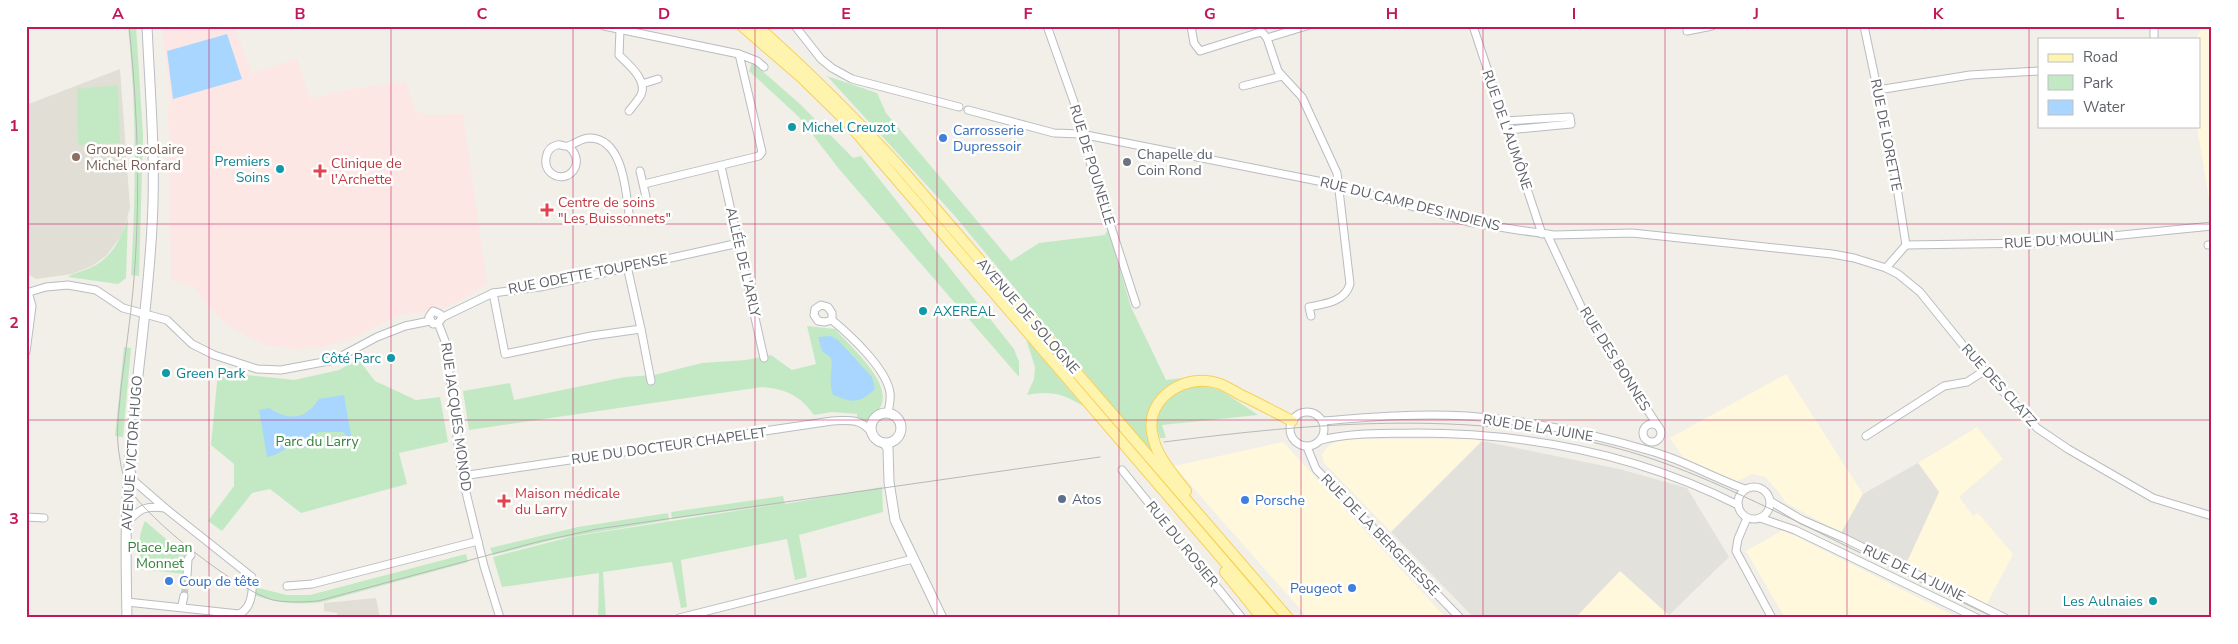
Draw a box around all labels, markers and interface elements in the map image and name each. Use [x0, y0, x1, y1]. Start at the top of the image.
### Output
text: A [112, 3, 124, 25]
text: B [294, 3, 306, 25]
text: C [477, 3, 488, 25]
text: D [658, 3, 670, 25]
text: E [841, 3, 851, 25]
text: F [1024, 3, 1033, 25]
text: G [1204, 3, 1216, 25]
text: H [1386, 3, 1398, 25]
text: I [1572, 3, 1576, 25]
text: J [1752, 3, 1759, 25]
text: K [1933, 3, 1945, 25]
text: L [2116, 3, 2125, 25]
legend [2038, 38, 2200, 128]
text: Road [2083, 47, 2118, 67]
street label: RUE DE L'AUMÔNE [1478, 67, 1536, 193]
text: Park [2083, 73, 2113, 93]
street label: RUE DE LORETTE [1866, 77, 1906, 193]
text: Water [2083, 97, 2126, 117]
street label: RUE DE POUNELLE [1065, 102, 1119, 228]
text: 1 [9, 115, 19, 137]
place label: Michel Creuzot [802, 118, 896, 137]
marker: Michel Creuzot [786, 121, 798, 133]
place label: Carrosserie Dupressoir [953, 121, 1024, 156]
marker: Carrosserie Dupressoir [937, 132, 949, 144]
place label: Groupe scolaire Michel Ronfard [86, 140, 184, 175]
place label: Chapelle du Coin Rond [1137, 145, 1213, 180]
marker: Groupe scolaire Michel Ronfard [70, 151, 82, 163]
place label: Premiers Soins [215, 152, 270, 187]
place label: Clinique de l'Archette [331, 154, 402, 189]
marker: Chapelle du Coin Rond [1121, 156, 1133, 168]
marker: Premiers Soins [274, 163, 286, 175]
marker: Clinique de l'Archette [313, 164, 327, 178]
street label: RUE DU CAMP DES INDIENS [1318, 172, 1502, 236]
place label: Centre de soins "Les Buissonnets" [558, 193, 671, 228]
marker: Centre de soins "Les Buissonnets" [540, 203, 554, 217]
street label: ALLÉE DE L'ARLY [721, 205, 765, 319]
street label: RUE DU MOULIN [2003, 227, 2115, 253]
street label: RUE ODETTE TOUPENSE [507, 249, 669, 299]
street label: AVENUE DE SOLOGNE [972, 254, 1084, 378]
place label: AXEREAL [933, 302, 996, 321]
street label: RUE DES BONNES [1575, 303, 1655, 415]
marker: AXEREAL [917, 305, 929, 317]
text: 2 [9, 312, 19, 334]
street label: RUE DES CLATZ [1957, 340, 2041, 430]
street label: RUE JACQUES MONOD [436, 341, 476, 493]
place label: Côté Parc [321, 349, 382, 368]
marker: Côté Parc [385, 352, 397, 364]
place label: Green Park [176, 364, 246, 383]
marker: Green Park [160, 367, 172, 379]
street label: AVENUE VICTOR HUGO [117, 375, 147, 531]
street label: RUE DE LA JUINE [1481, 410, 1595, 446]
street label: RUE DU DOCTEUR CHAPELET [570, 423, 768, 469]
park label: Parc du Larry [275, 432, 359, 451]
street label: RUE DE LA BERGERESSE [1317, 470, 1443, 600]
place label: Maison médicale du Larry [515, 484, 620, 519]
place label: Atos [1072, 490, 1102, 509]
place label: Porsche [1255, 491, 1305, 510]
marker: Atos [1056, 493, 1068, 505]
marker: Maison médicale du Larry [497, 494, 511, 508]
marker: Porsche [1239, 494, 1251, 506]
street label: RUE DU ROSIER [1141, 497, 1223, 591]
text: 3 [9, 508, 19, 530]
park label: Place Jean Monnet [127, 538, 193, 573]
street label: RUE DE LA JUINE [1860, 540, 1968, 606]
place label: Coup de tête [179, 572, 259, 591]
marker: Coup de tête [163, 575, 175, 587]
place label: Peugeot [1290, 579, 1342, 598]
marker: Peugeot [1346, 582, 1358, 594]
place label: Les Aulnaies [2063, 592, 2143, 611]
marker: Les Aulnaies [2147, 595, 2159, 607]

